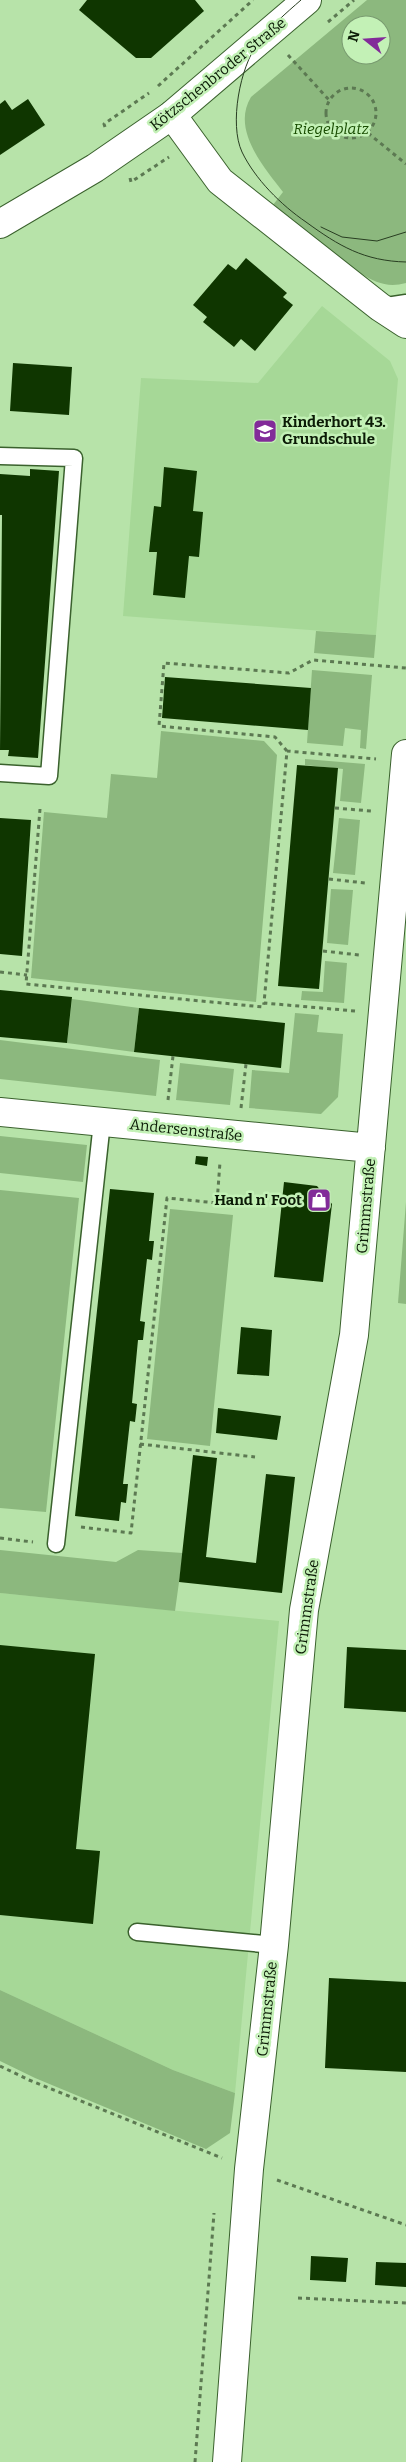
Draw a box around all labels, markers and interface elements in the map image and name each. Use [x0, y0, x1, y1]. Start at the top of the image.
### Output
street label: Kötzschenbroder Straße [146, 14, 290, 134]
north arrow [341, 15, 391, 65]
text: N [344, 29, 364, 44]
park label: Riegelplatz [293, 120, 369, 138]
place label: Kinderhort 43. Grundschule [282, 413, 386, 448]
school or university icon: Kinderhort 43. Grundschule [252, 418, 278, 444]
street label: Andersenstraße [129, 1115, 243, 1145]
street label: Grimmstraße [353, 1158, 379, 1254]
shop icon: Hand n' Foot [306, 1187, 332, 1213]
place label: Hand n' Foot [214, 1191, 302, 1209]
street label: Grimmstraße [291, 1559, 323, 1655]
street label: Grimmstraße [253, 1961, 281, 2057]

